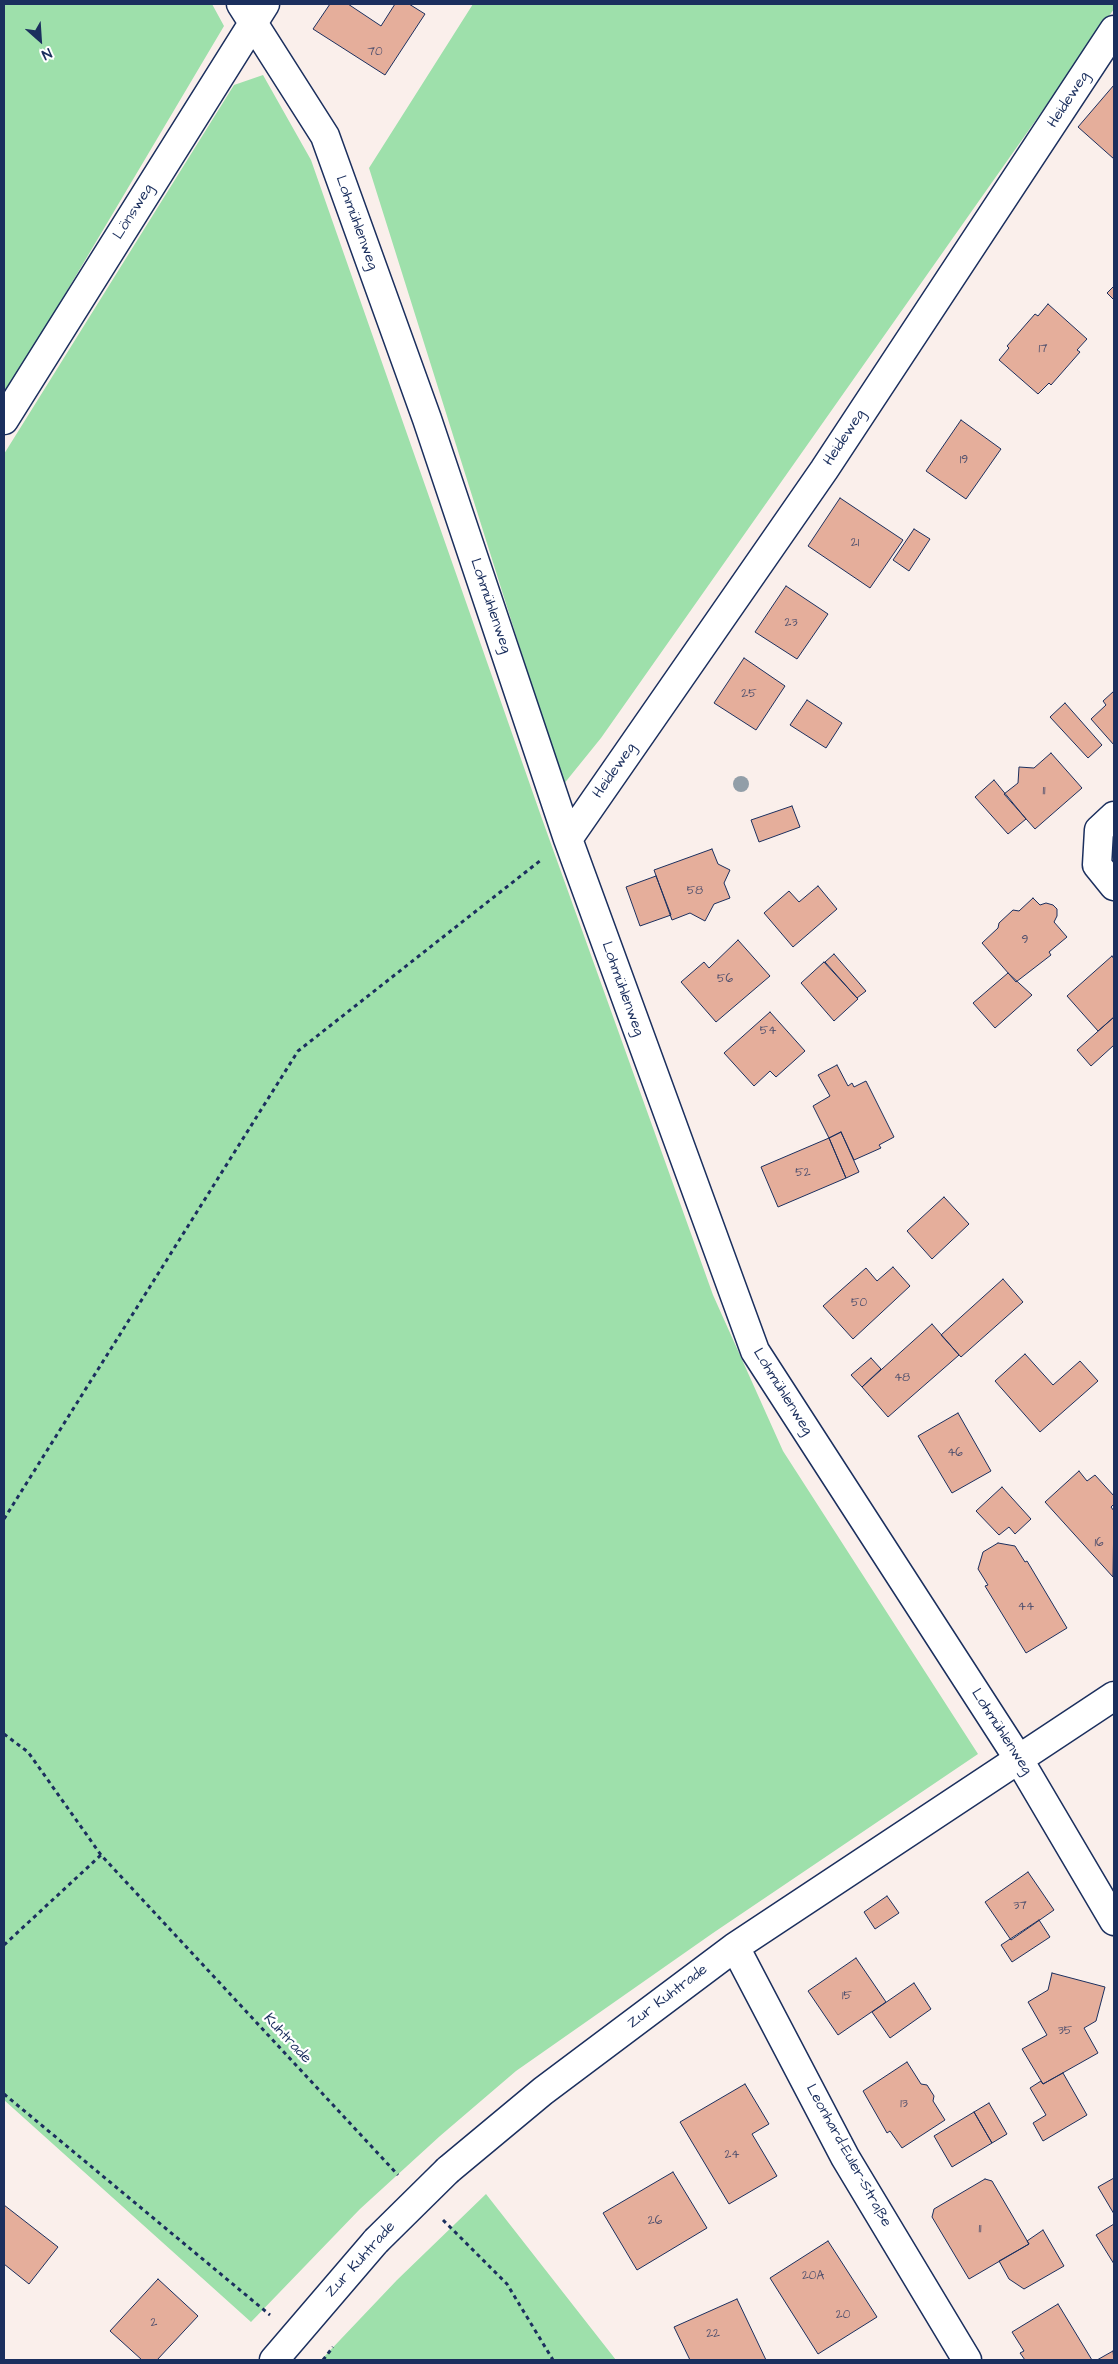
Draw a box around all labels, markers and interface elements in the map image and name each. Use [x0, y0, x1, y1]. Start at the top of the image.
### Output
north arrow [15, 15, 65, 65]
text: N [38, 43, 55, 64]
house number: 70 [368, 45, 382, 59]
street label: Heideweg [1044, 69, 1094, 131]
street label: Lohmühlenweg [331, 173, 381, 273]
street label: Lönsweg [110, 181, 158, 243]
house number: 17 [1039, 342, 1047, 356]
street label: Heideweg [820, 407, 870, 469]
house number: 19 [960, 453, 968, 467]
house number: 21 [851, 536, 859, 550]
street label: Lohmühlenweg [465, 556, 515, 656]
house number: 23 [785, 616, 797, 630]
house number: 25 [741, 687, 757, 701]
street label: Heideweg [589, 740, 641, 802]
house number: 11 [1042, 784, 1046, 798]
house number: 58 [687, 884, 703, 898]
house number: 9 [1022, 933, 1028, 947]
street label: Lohmühlenweg [597, 939, 647, 1039]
house number: 56 [717, 972, 733, 986]
house number: 54 [760, 1024, 776, 1038]
house number: 52 [795, 1166, 811, 1180]
house number: 50 [851, 1296, 867, 1310]
street label: Lohmühlenweg [748, 1345, 816, 1439]
house number: 48 [894, 1371, 910, 1385]
house number: 46 [947, 1446, 963, 1460]
house number: 16 [1094, 1536, 1104, 1550]
house number: 44 [1018, 1600, 1034, 1614]
street label: Lohmühlenweg [967, 1686, 1035, 1778]
house number: 37 [1013, 1899, 1027, 1913]
street label: Zur Kuhtrade [624, 1961, 712, 2033]
house number: 15 [842, 1989, 852, 2003]
street label: Kuhtrade [259, 2010, 315, 2068]
house number: 35 [1058, 2024, 1072, 2038]
street label: Leonhard-Euler-Straße [801, 2081, 895, 2231]
house number: 13 [900, 2097, 908, 2111]
house number: 24 [724, 2148, 740, 2162]
house number: 26 [648, 2214, 662, 2228]
street label: Zur Kuhtrade [322, 2218, 400, 2302]
house number: 11 [978, 2222, 982, 2236]
house number: 20A [802, 2269, 824, 2283]
house number: 20 [836, 2308, 850, 2322]
house number: 2 [151, 2316, 157, 2330]
house number: 22 [706, 2327, 720, 2341]

